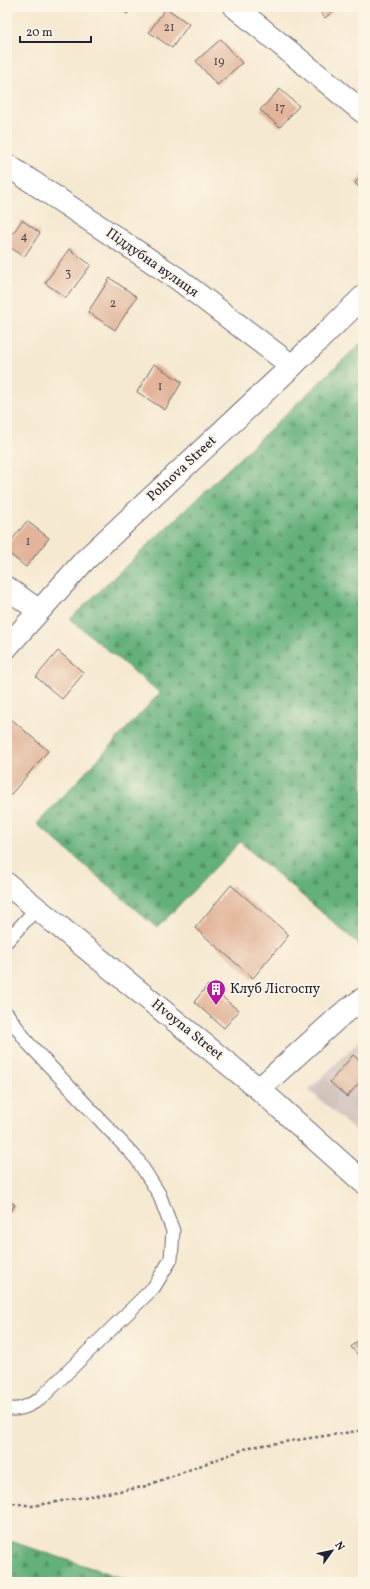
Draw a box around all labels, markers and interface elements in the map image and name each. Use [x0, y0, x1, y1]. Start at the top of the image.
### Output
scale bar [20, 18, 91, 44]
house number: 21 [163, 20, 175, 36]
text: 20 m [26, 25, 53, 41]
house number: 19 [214, 54, 224, 70]
house number: 17 [275, 100, 285, 116]
street label: Піддубна вулиця [102, 224, 202, 302]
house number: 4 [20, 229, 28, 245]
house number: 3 [65, 266, 71, 282]
house number: 2 [110, 296, 116, 312]
house number: 1 [158, 379, 162, 395]
street label: Polnova Street [143, 432, 221, 506]
house number: 1 [26, 534, 30, 550]
building icon: Клуб Лісгоспу [205, 978, 227, 1006]
place label: Клуб Лісгоспу [230, 980, 320, 999]
street label: Hvoyna Street [147, 995, 227, 1065]
north arrow [312, 1531, 352, 1571]
text: N [331, 1539, 348, 1554]

